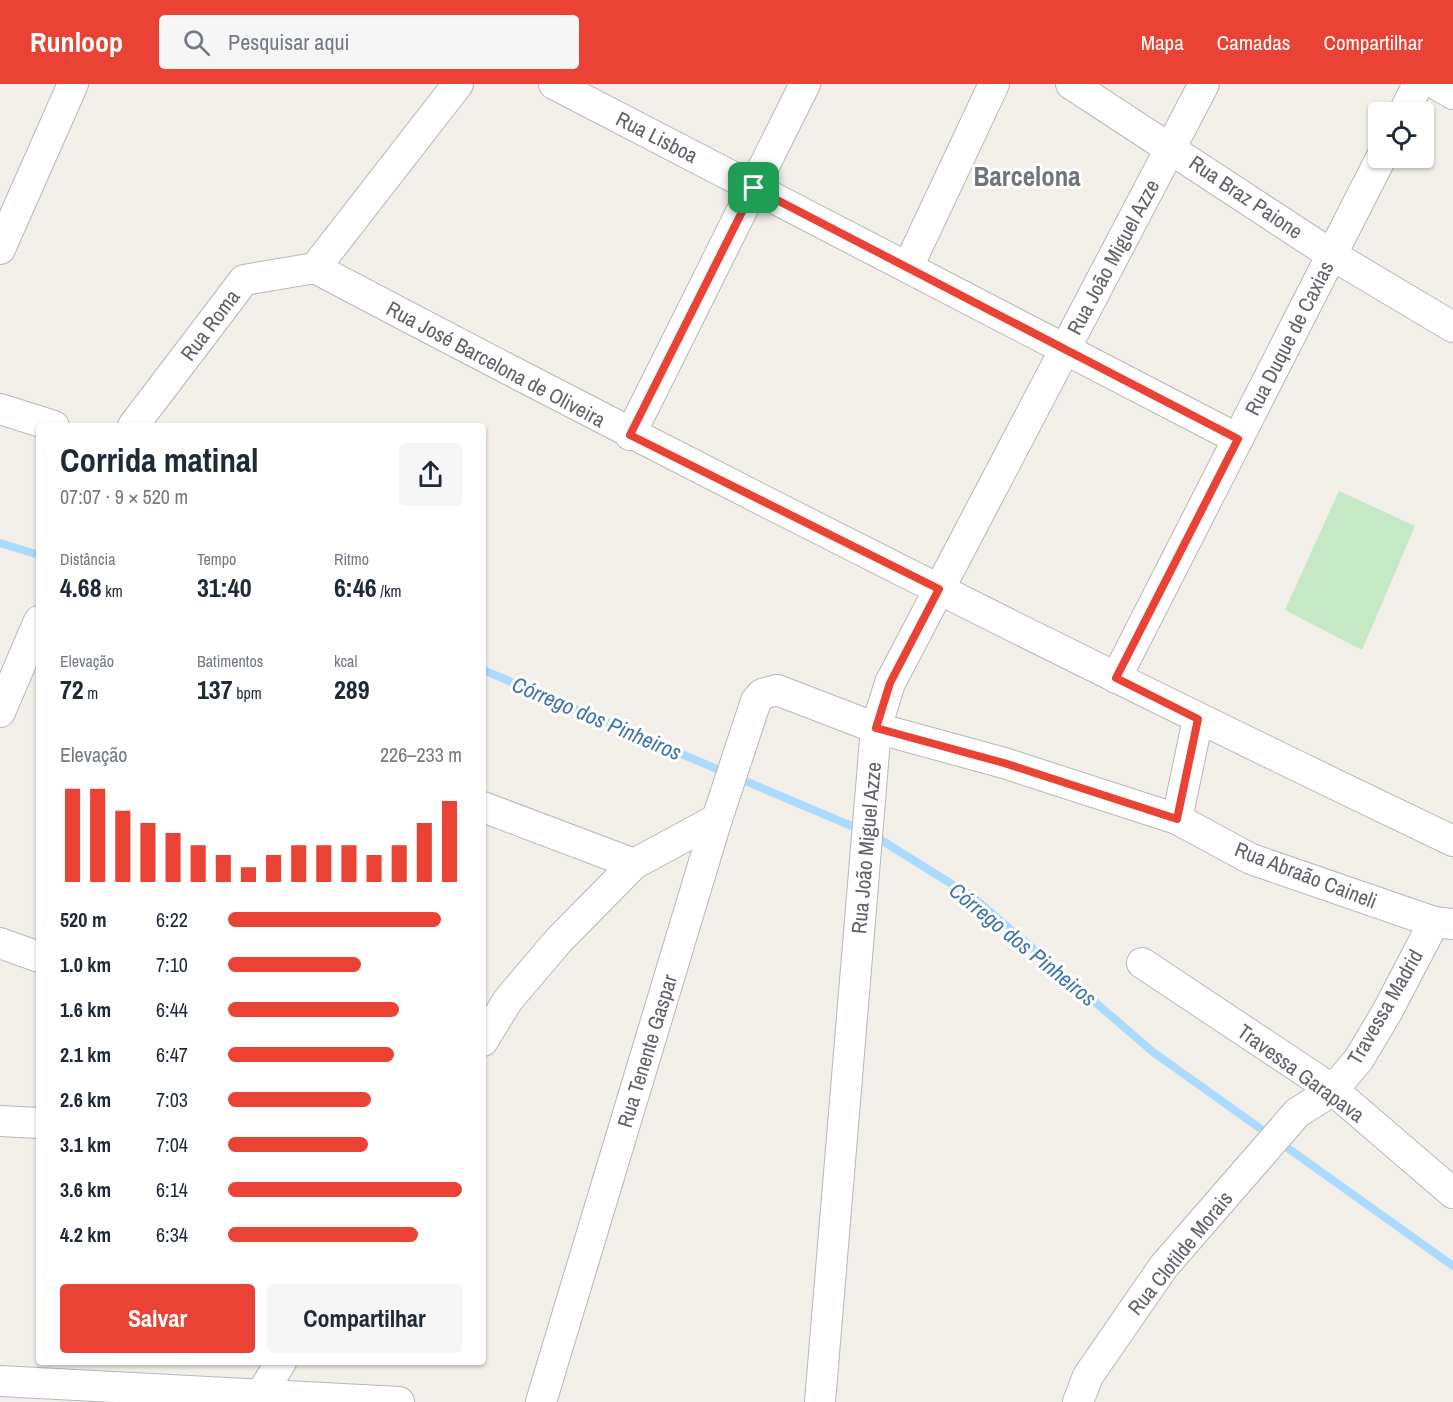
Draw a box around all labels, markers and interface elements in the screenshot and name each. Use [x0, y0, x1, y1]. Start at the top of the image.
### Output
search box [159, 15, 579, 69]
text: Runloop [30, 23, 123, 61]
icon: search [180, 26, 213, 59]
text: Pesquisar aqui [228, 27, 349, 57]
text: Mapa [1141, 28, 1184, 57]
text: Camadas [1217, 28, 1290, 57]
text: Compartilhar [1323, 28, 1423, 57]
map controls [1368, 102, 1434, 168]
button: locate [1368, 102, 1434, 168]
street label: Rua Lisboa [611, 104, 703, 170]
street label: Rua Braz Paione [1184, 148, 1308, 246]
district label: Barcelona [973, 158, 1081, 194]
pin [728, 162, 779, 213]
icon: arrive [737, 171, 770, 204]
street label: Rua João Miguel Azze [1060, 174, 1166, 340]
street label: Rua Duque de Caxias [1238, 256, 1340, 420]
street label: Rua Roma [174, 283, 247, 367]
street label: Rua José Barcelona de Oliveira [381, 294, 611, 434]
text: Corrida matinal [60, 438, 259, 482]
button: share [399, 443, 462, 506]
text: 07:07 · 9 × 520 m [60, 483, 188, 510]
text: Distância [60, 548, 115, 570]
text: Tempo [197, 548, 236, 570]
text: Ritmo [334, 548, 369, 570]
text: 4.68 [60, 570, 102, 605]
text: 31:40 [197, 570, 252, 605]
text: 6:46 [334, 570, 377, 605]
text: km [102, 580, 123, 602]
text: /km [377, 580, 401, 602]
text: Elevação [60, 650, 114, 672]
text: Batimentos [197, 650, 263, 672]
text: kcal [334, 650, 357, 672]
water label: Córrego dos Pinheiros [508, 669, 686, 767]
text: 72 [60, 672, 84, 707]
text: 137 [197, 672, 233, 707]
text: 289 [334, 672, 370, 707]
text: m [84, 682, 98, 704]
text: bpm [233, 682, 262, 704]
text: Elevação [60, 741, 127, 768]
text: 226–233 m [380, 741, 462, 768]
street label: Rua João Miguel Azze [844, 761, 888, 935]
street label: Rua Abraão Caineli [1231, 835, 1381, 915]
water label: Córrego dos Pinheiros [943, 875, 1103, 1013]
text: 520 m [60, 906, 107, 933]
text: 6:22 [156, 906, 188, 933]
street label: Travessa Madrid [1340, 944, 1430, 1070]
text: 1.0 km [60, 951, 111, 978]
text: 7:10 [156, 951, 188, 978]
street label: Rua Tenente Gaspar [610, 971, 684, 1131]
text: 1.6 km [60, 996, 111, 1023]
text: 6:44 [156, 996, 188, 1023]
street label: Travessa Garapava [1232, 1017, 1371, 1129]
text: 2.1 km [60, 1041, 111, 1068]
text: 6:47 [156, 1041, 188, 1068]
text: 2.6 km [60, 1086, 111, 1113]
text: 7:03 [156, 1086, 188, 1113]
text: 3.1 km [60, 1131, 111, 1158]
text: 7:04 [156, 1131, 188, 1158]
text: 3.6 km [60, 1176, 111, 1203]
text: 6:14 [156, 1176, 188, 1203]
street label: Rua Clotilde Morais [1121, 1185, 1239, 1321]
text: 4.2 km [60, 1221, 111, 1248]
text: 6:34 [156, 1221, 188, 1248]
button: Salvar [60, 1284, 255, 1353]
button: Compartilhar [267, 1284, 462, 1353]

